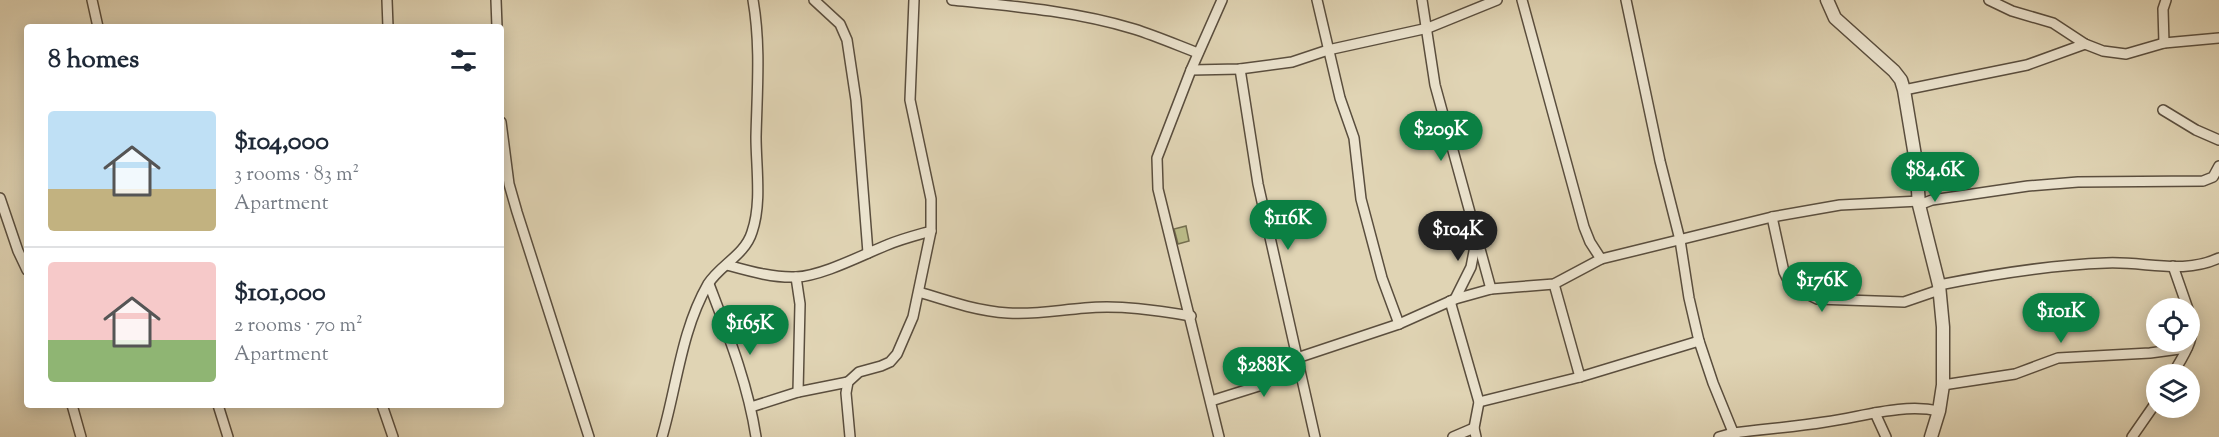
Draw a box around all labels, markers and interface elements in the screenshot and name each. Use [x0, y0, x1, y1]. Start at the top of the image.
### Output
text: 8 homes [48, 42, 139, 79]
icon: filters [447, 44, 480, 77]
pin: $209K [1399, 111, 1483, 162]
text: $209K [1414, 116, 1468, 145]
text: $104,000 [234, 124, 329, 161]
icon: home [96, 135, 168, 207]
pin: $84.6K [1886, 152, 1984, 203]
text: $84.6K [1905, 157, 1965, 186]
text: 3 rooms · 83 m² [234, 161, 359, 190]
text: Apartment [234, 190, 329, 219]
pin: $116K [1246, 200, 1330, 251]
text: $116K [1264, 205, 1312, 234]
pin: $104K [1416, 211, 1500, 262]
text: $104K [1432, 216, 1484, 245]
pin: $176K [1780, 262, 1864, 313]
text: $176K [1796, 267, 1848, 296]
text: $101,000 [234, 275, 326, 312]
icon: home [96, 286, 168, 358]
pin: $101K [2019, 293, 2103, 344]
text: $101K [2037, 298, 2085, 327]
map controls [2146, 298, 2200, 418]
button: locate [2146, 298, 2200, 352]
pin: $165K [708, 305, 792, 356]
text: $165K [726, 310, 774, 339]
text: 2 rooms · 70 m² [234, 312, 363, 341]
text: Apartment [234, 341, 329, 370]
pin: $288K [1222, 347, 1306, 398]
text: $288K [1237, 352, 1291, 381]
button: layers [2146, 364, 2200, 418]

